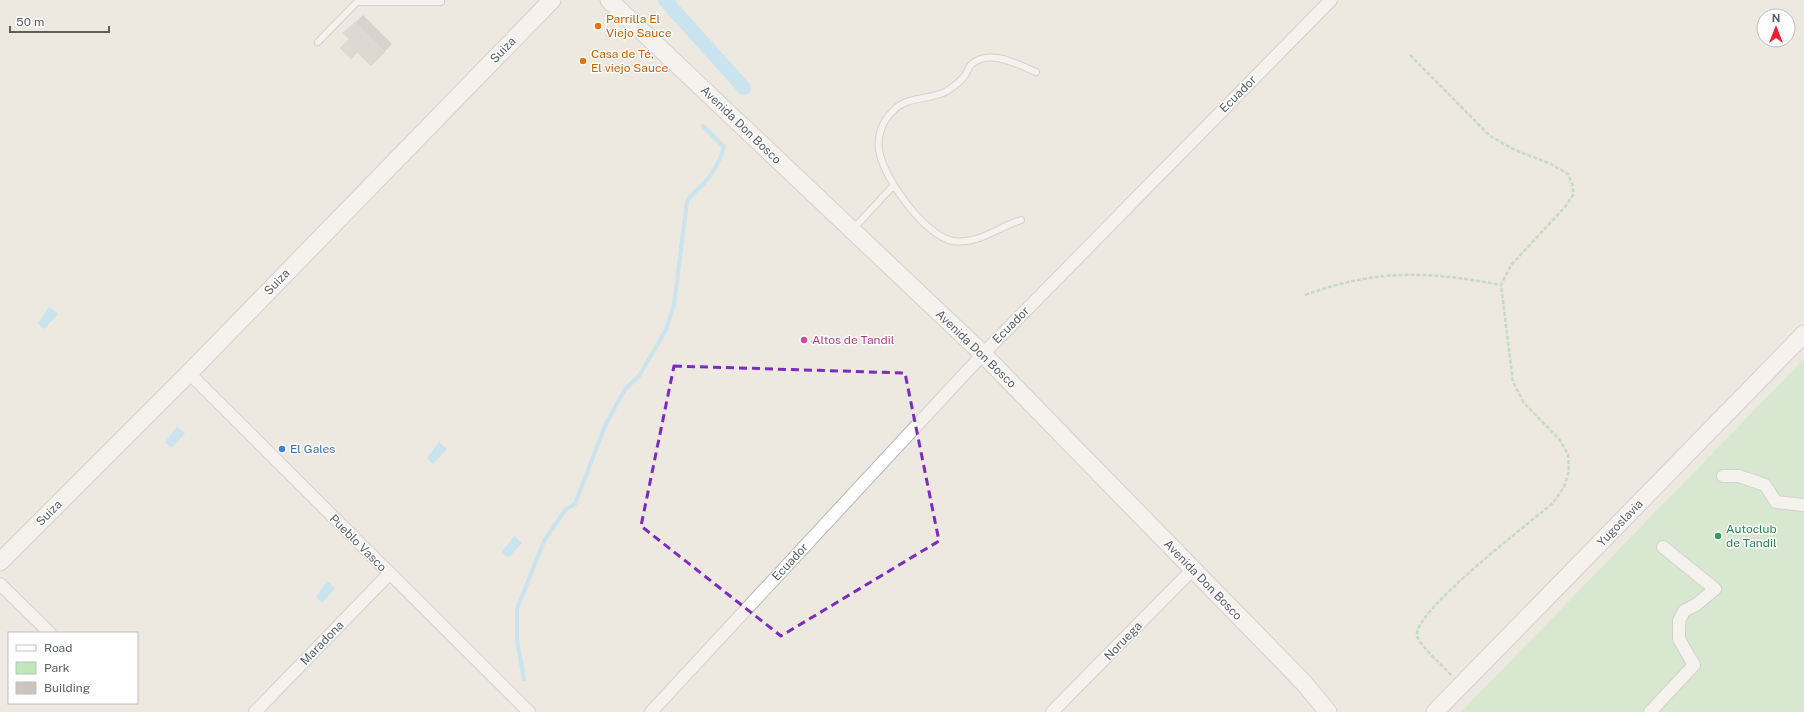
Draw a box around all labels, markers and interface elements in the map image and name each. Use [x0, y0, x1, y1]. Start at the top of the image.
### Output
scale bar [10, 8, 109, 34]
north arrow [1756, 8, 1796, 48]
place label: Parrilla El Viejo Sauce [606, 12, 672, 40]
text: N [1772, 12, 1780, 24]
text: 50 m [16, 15, 44, 29]
marker: Parrilla El Viejo Sauce [593, 21, 603, 31]
street label: Suiza [487, 34, 519, 66]
place label: Casa de Té, El viejo Sauce [591, 47, 668, 75]
marker: Casa de Té, El viejo Sauce [578, 56, 588, 66]
street label: Ecuador [1217, 73, 1259, 115]
street label: Avenida Don Bosco [698, 83, 784, 167]
street label: Suiza [261, 266, 293, 298]
street label: Ecuador [990, 304, 1032, 346]
street label: Avenida Don Bosco [933, 307, 1019, 391]
place label: Altos de Tandil [812, 333, 895, 347]
marker: Altos de Tandil [799, 335, 809, 345]
place label: El Gales [290, 442, 335, 456]
marker: El Gales [277, 444, 287, 454]
street label: Suiza [33, 497, 65, 529]
street label: Yugoslavia [1594, 497, 1646, 549]
street label: Pueblo Vasco [327, 512, 389, 574]
place label: Autoclub de Tandil [1726, 522, 1777, 550]
marker: Autoclub de Tandil [1713, 531, 1723, 541]
street label: Avenida Don Bosco [1161, 537, 1245, 623]
street label: Ecuador [769, 540, 811, 584]
street label: Maradona [298, 618, 346, 668]
street label: Noruega [1101, 619, 1145, 663]
legend [8, 632, 138, 704]
text: Road [44, 641, 72, 655]
text: Park [44, 661, 70, 675]
text: Building [44, 681, 90, 695]

